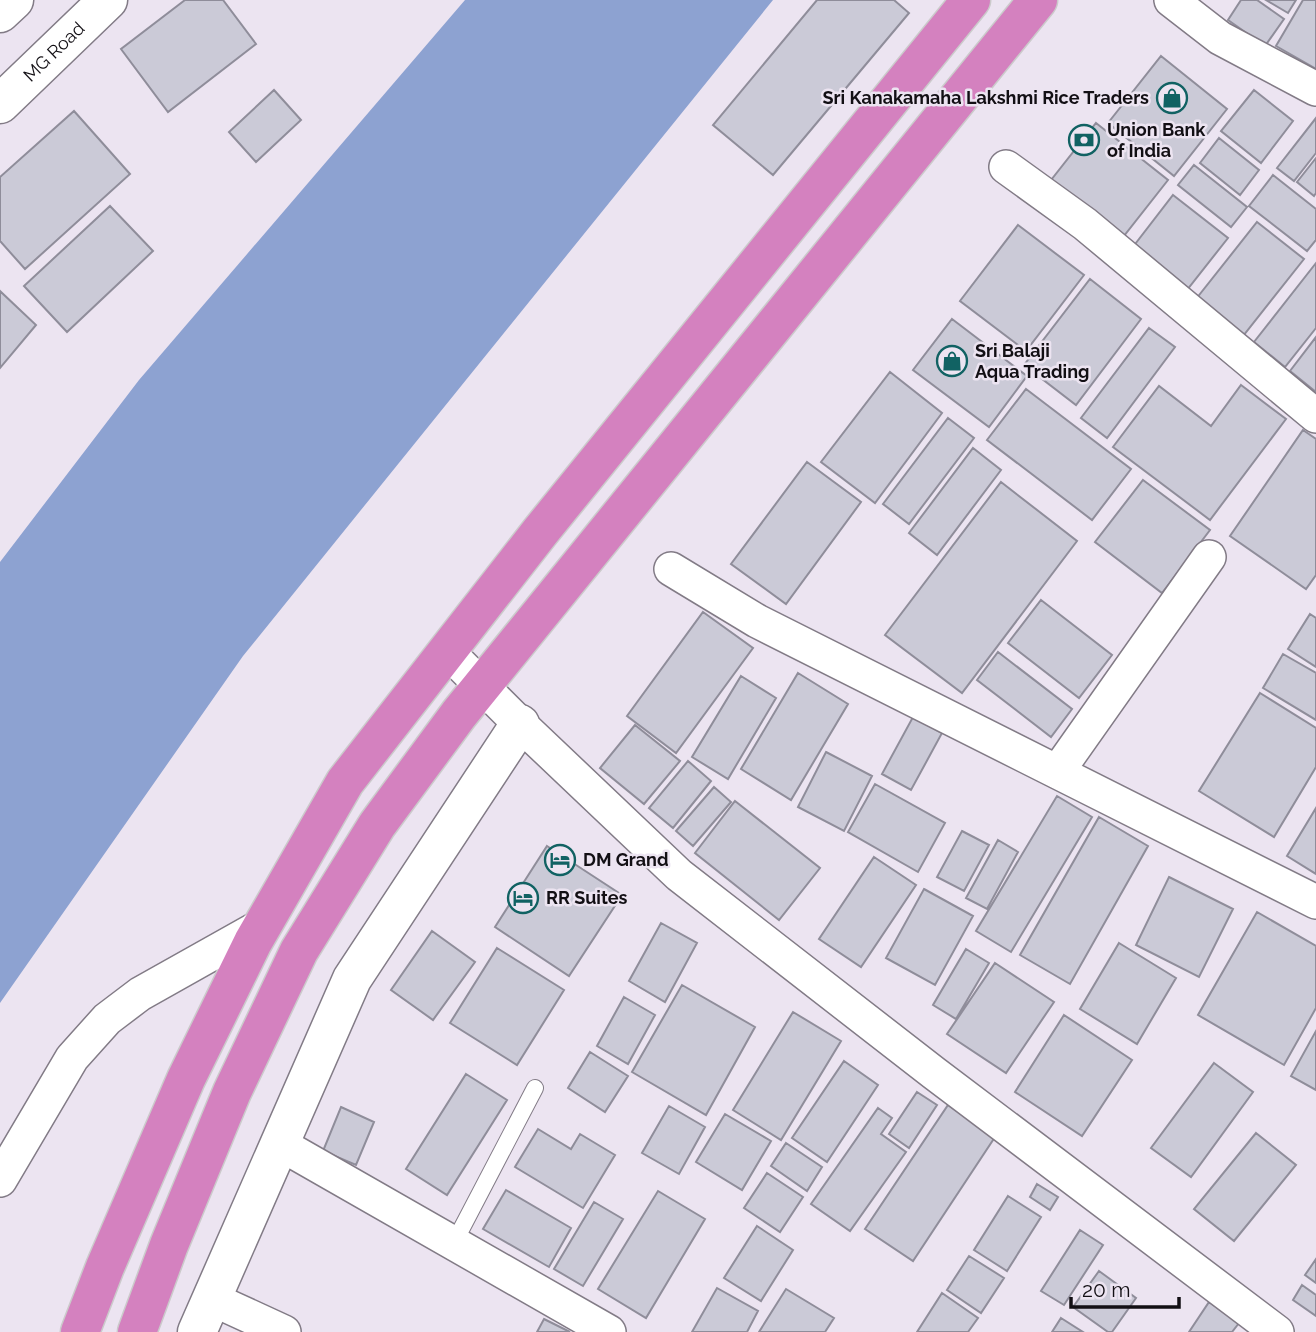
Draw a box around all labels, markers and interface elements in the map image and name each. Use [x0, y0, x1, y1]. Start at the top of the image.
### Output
street label: MG Road [19, 18, 89, 86]
shop icon: Sri Kanakamaha Lakshmi Rice Traders [1155, 81, 1189, 115]
place label: Sri Kanakamaha Lakshmi Rice Traders [823, 87, 1149, 108]
place label: Union Bank of India [1107, 119, 1206, 161]
bank icon: Union Bank of India [1067, 123, 1101, 157]
place label: Sri Balaji Aqua Trading [975, 340, 1089, 382]
shop icon: Sri Balaji Aqua Trading [935, 344, 969, 378]
hotel icon: DM Grand [543, 843, 577, 877]
place label: DM Grand [583, 849, 669, 870]
hotel icon: RR Suites [506, 881, 540, 915]
place label: RR Suites [546, 887, 628, 908]
scale bar [1071, 1266, 1180, 1310]
text: 20 m [1082, 1277, 1130, 1302]

